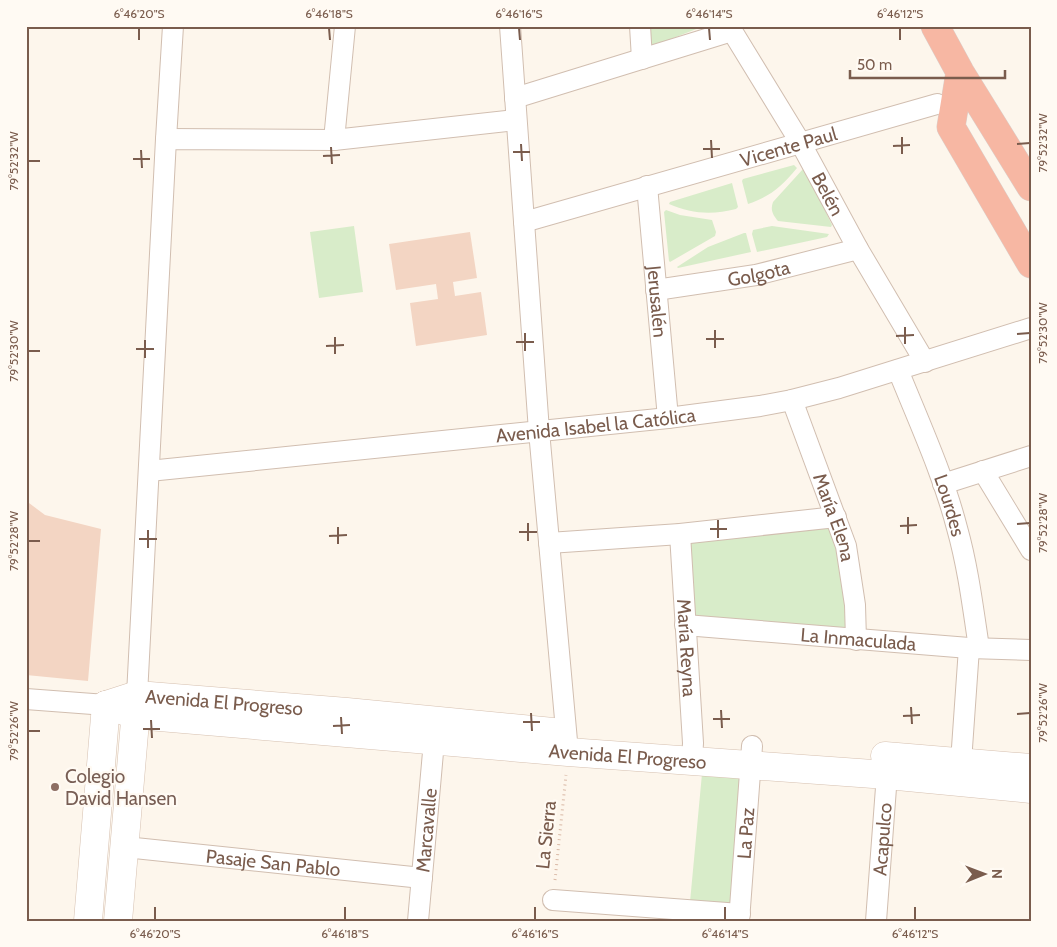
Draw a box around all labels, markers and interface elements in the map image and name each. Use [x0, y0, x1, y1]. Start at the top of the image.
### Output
text: 6°46'20"S [113, 6, 165, 21]
text: 6°46'18"S [305, 6, 353, 21]
text: 6°46'16"S [495, 6, 543, 21]
text: 6°46'14"S [685, 6, 733, 21]
text: 6°46'12"S [877, 6, 923, 21]
scale bar [850, 48, 1004, 80]
text: 50 m [857, 56, 892, 74]
text: 79°52'32"W [1035, 113, 1050, 173]
street label: Vicente Paul [737, 122, 840, 171]
text: 79°52'32"W [6, 131, 21, 191]
street label: Belén [807, 168, 849, 219]
street label: Golgota [726, 255, 792, 291]
street label: Jerusalén [643, 264, 672, 338]
text: 79°52'30"W [1035, 302, 1050, 364]
text: 79°52'30"W [6, 320, 21, 382]
street label: Avenida Isabel la Católica [495, 403, 697, 447]
street label: María Elena [809, 470, 860, 563]
street label: Lourdes [929, 471, 970, 539]
text: 79°52'28"W [1035, 492, 1050, 553]
text: 79°52'28"W [6, 510, 21, 571]
street label: María Reyna [673, 598, 702, 697]
street label: La Inmaculada [800, 623, 917, 655]
text: 79°52'26"W [1035, 683, 1050, 743]
street label: Avenida El Progreso [144, 684, 304, 720]
text: 79°52'26"W [6, 701, 21, 761]
street label: Avenida El Progreso [548, 739, 707, 773]
place label: Colegio David Hansen [65, 765, 177, 810]
marker: Colegio David Hansen [49, 781, 61, 793]
street label: Marcavalle [411, 787, 441, 874]
street label: La Sierra [531, 800, 561, 870]
street label: Acapulco [868, 802, 896, 877]
street label: La Paz [732, 807, 759, 860]
street label: Pasaje San Pablo [205, 844, 342, 881]
north arrow [960, 850, 1010, 900]
text: N [988, 869, 1006, 879]
text: 6°46'20"S [129, 926, 181, 941]
text: 6°46'18"S [321, 926, 369, 941]
text: 6°46'16"S [511, 926, 559, 941]
text: 6°46'14"S [701, 926, 749, 941]
text: 6°46'12"S [892, 926, 938, 941]

